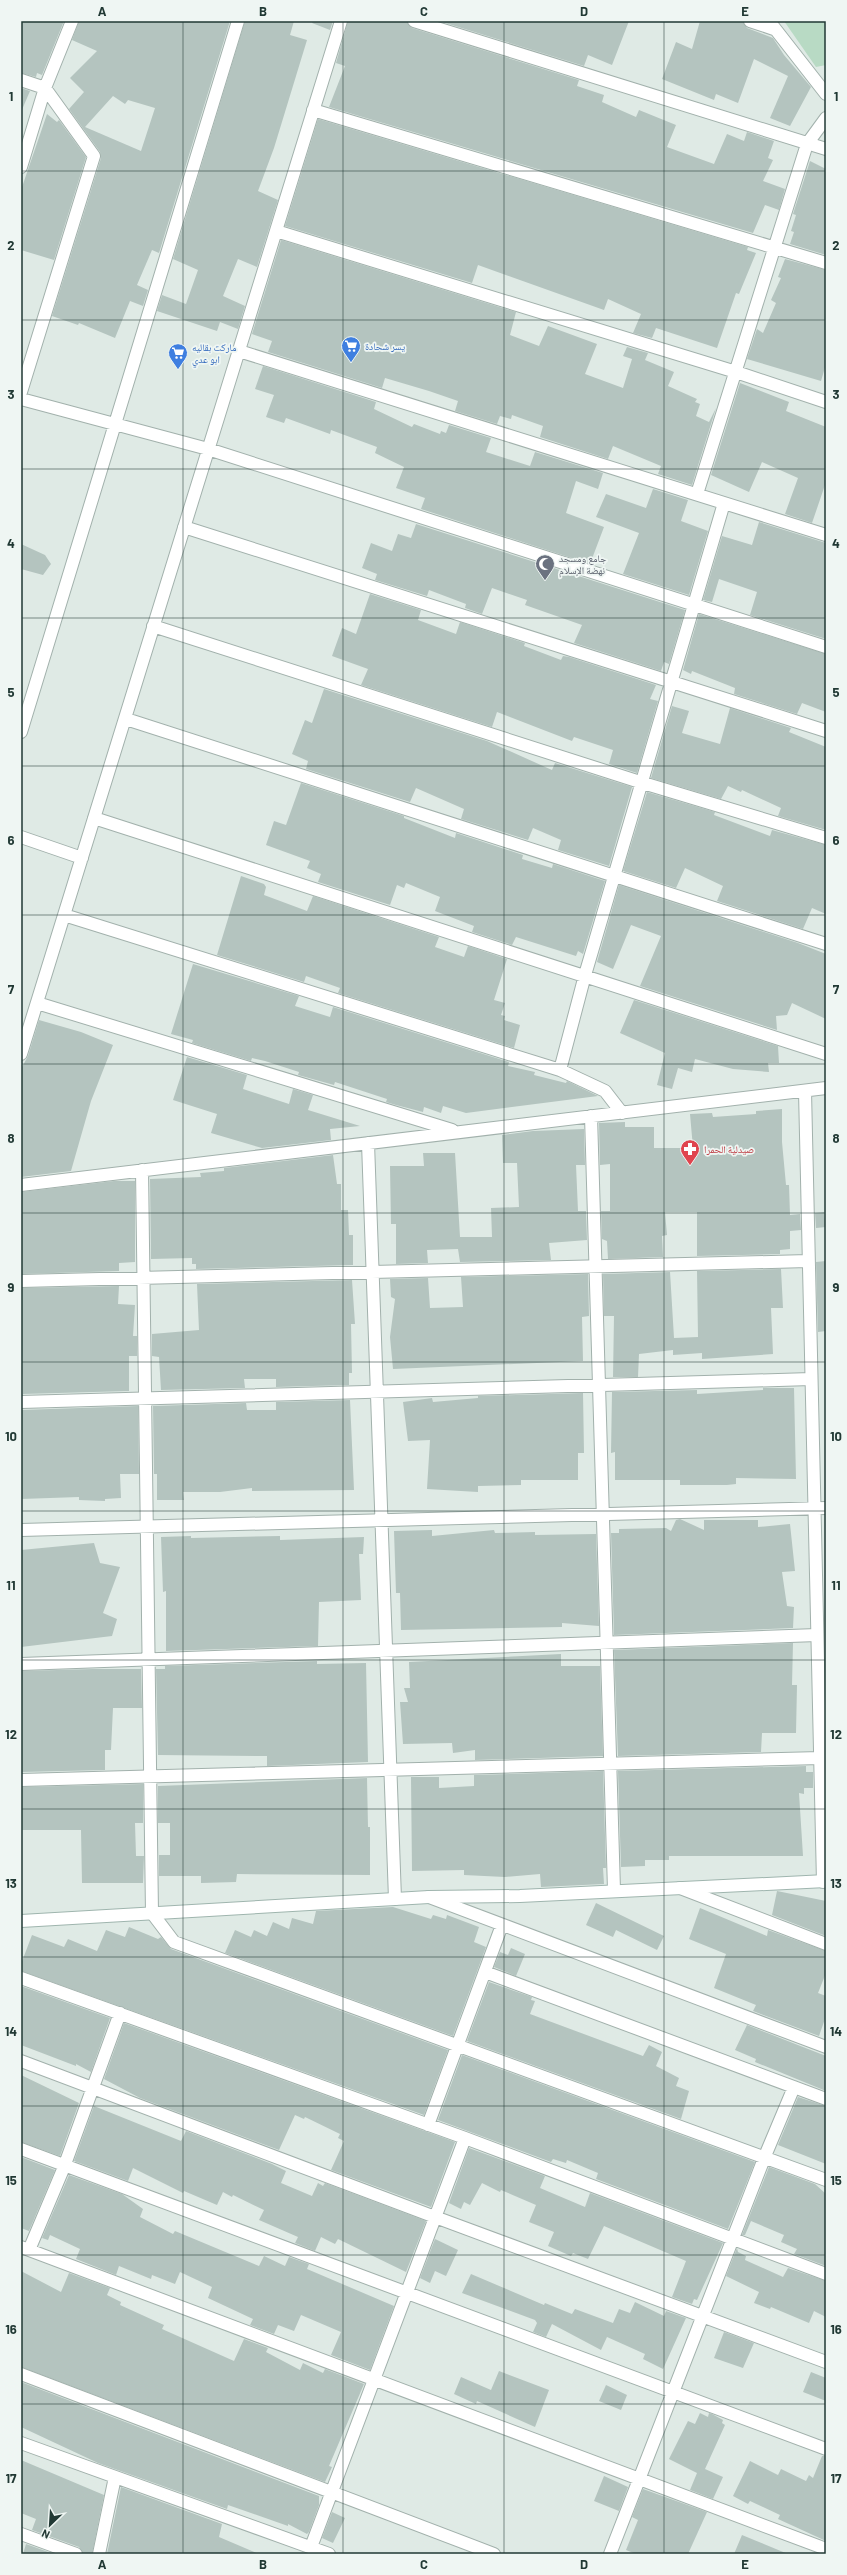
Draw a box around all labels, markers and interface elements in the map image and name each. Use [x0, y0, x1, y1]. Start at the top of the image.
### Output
text: A [98, 3, 107, 19]
text: B [259, 3, 267, 19]
text: C [420, 3, 428, 19]
text: D [580, 3, 588, 19]
text: E [741, 3, 749, 19]
text: 1 [9, 88, 13, 104]
text: 1 [834, 88, 838, 104]
text: 2 [7, 237, 15, 253]
text: 2 [832, 237, 840, 253]
supermarket icon: يسر شحادة [340, 335, 362, 363]
place label: يسر شحادة [365, 340, 405, 352]
place label: ماركت بقاليه ابو عدي [192, 341, 237, 368]
supermarket icon: ماركت بقاليه ابو عدي [167, 342, 189, 370]
text: 3 [7, 386, 15, 402]
text: 3 [832, 386, 840, 402]
text: 4 [7, 535, 15, 551]
text: 4 [832, 535, 840, 551]
place label: جامع ومسجد نهضة الإسلام [559, 552, 607, 578]
mosque icon: جامع ومسجد نهضة الإسلام [534, 553, 556, 581]
text: 5 [7, 684, 15, 700]
text: 5 [832, 684, 840, 700]
text: 6 [8, 832, 15, 848]
text: 6 [833, 832, 840, 848]
text: 7 [8, 981, 15, 997]
text: 7 [833, 981, 840, 997]
text: 8 [7, 1130, 15, 1146]
text: 8 [832, 1130, 840, 1146]
pharmacy icon: صيدلية الحمرا [679, 1138, 701, 1166]
place label: صيدلية الحمرا [704, 1143, 754, 1155]
text: 9 [8, 1279, 15, 1295]
text: 9 [833, 1279, 840, 1295]
text: 10 [5, 1428, 17, 1444]
text: 10 [830, 1428, 842, 1444]
text: 11 [6, 1577, 16, 1593]
text: 11 [831, 1577, 841, 1593]
text: 12 [5, 1726, 17, 1742]
text: 12 [830, 1726, 842, 1742]
text: 13 [5, 1875, 17, 1891]
text: 13 [830, 1875, 842, 1891]
text: 14 [5, 2023, 17, 2039]
text: 14 [830, 2023, 842, 2039]
text: 15 [5, 2172, 17, 2188]
text: 15 [830, 2172, 842, 2188]
text: 16 [5, 2321, 17, 2337]
text: 16 [830, 2321, 842, 2337]
text: 17 [5, 2470, 17, 2486]
text: 17 [830, 2470, 842, 2486]
north arrow [30, 2505, 70, 2545]
text: N [39, 2527, 52, 2542]
text: A [98, 2556, 107, 2572]
text: B [259, 2556, 267, 2572]
text: C [420, 2556, 428, 2572]
text: D [580, 2556, 588, 2572]
text: E [741, 2556, 749, 2572]

